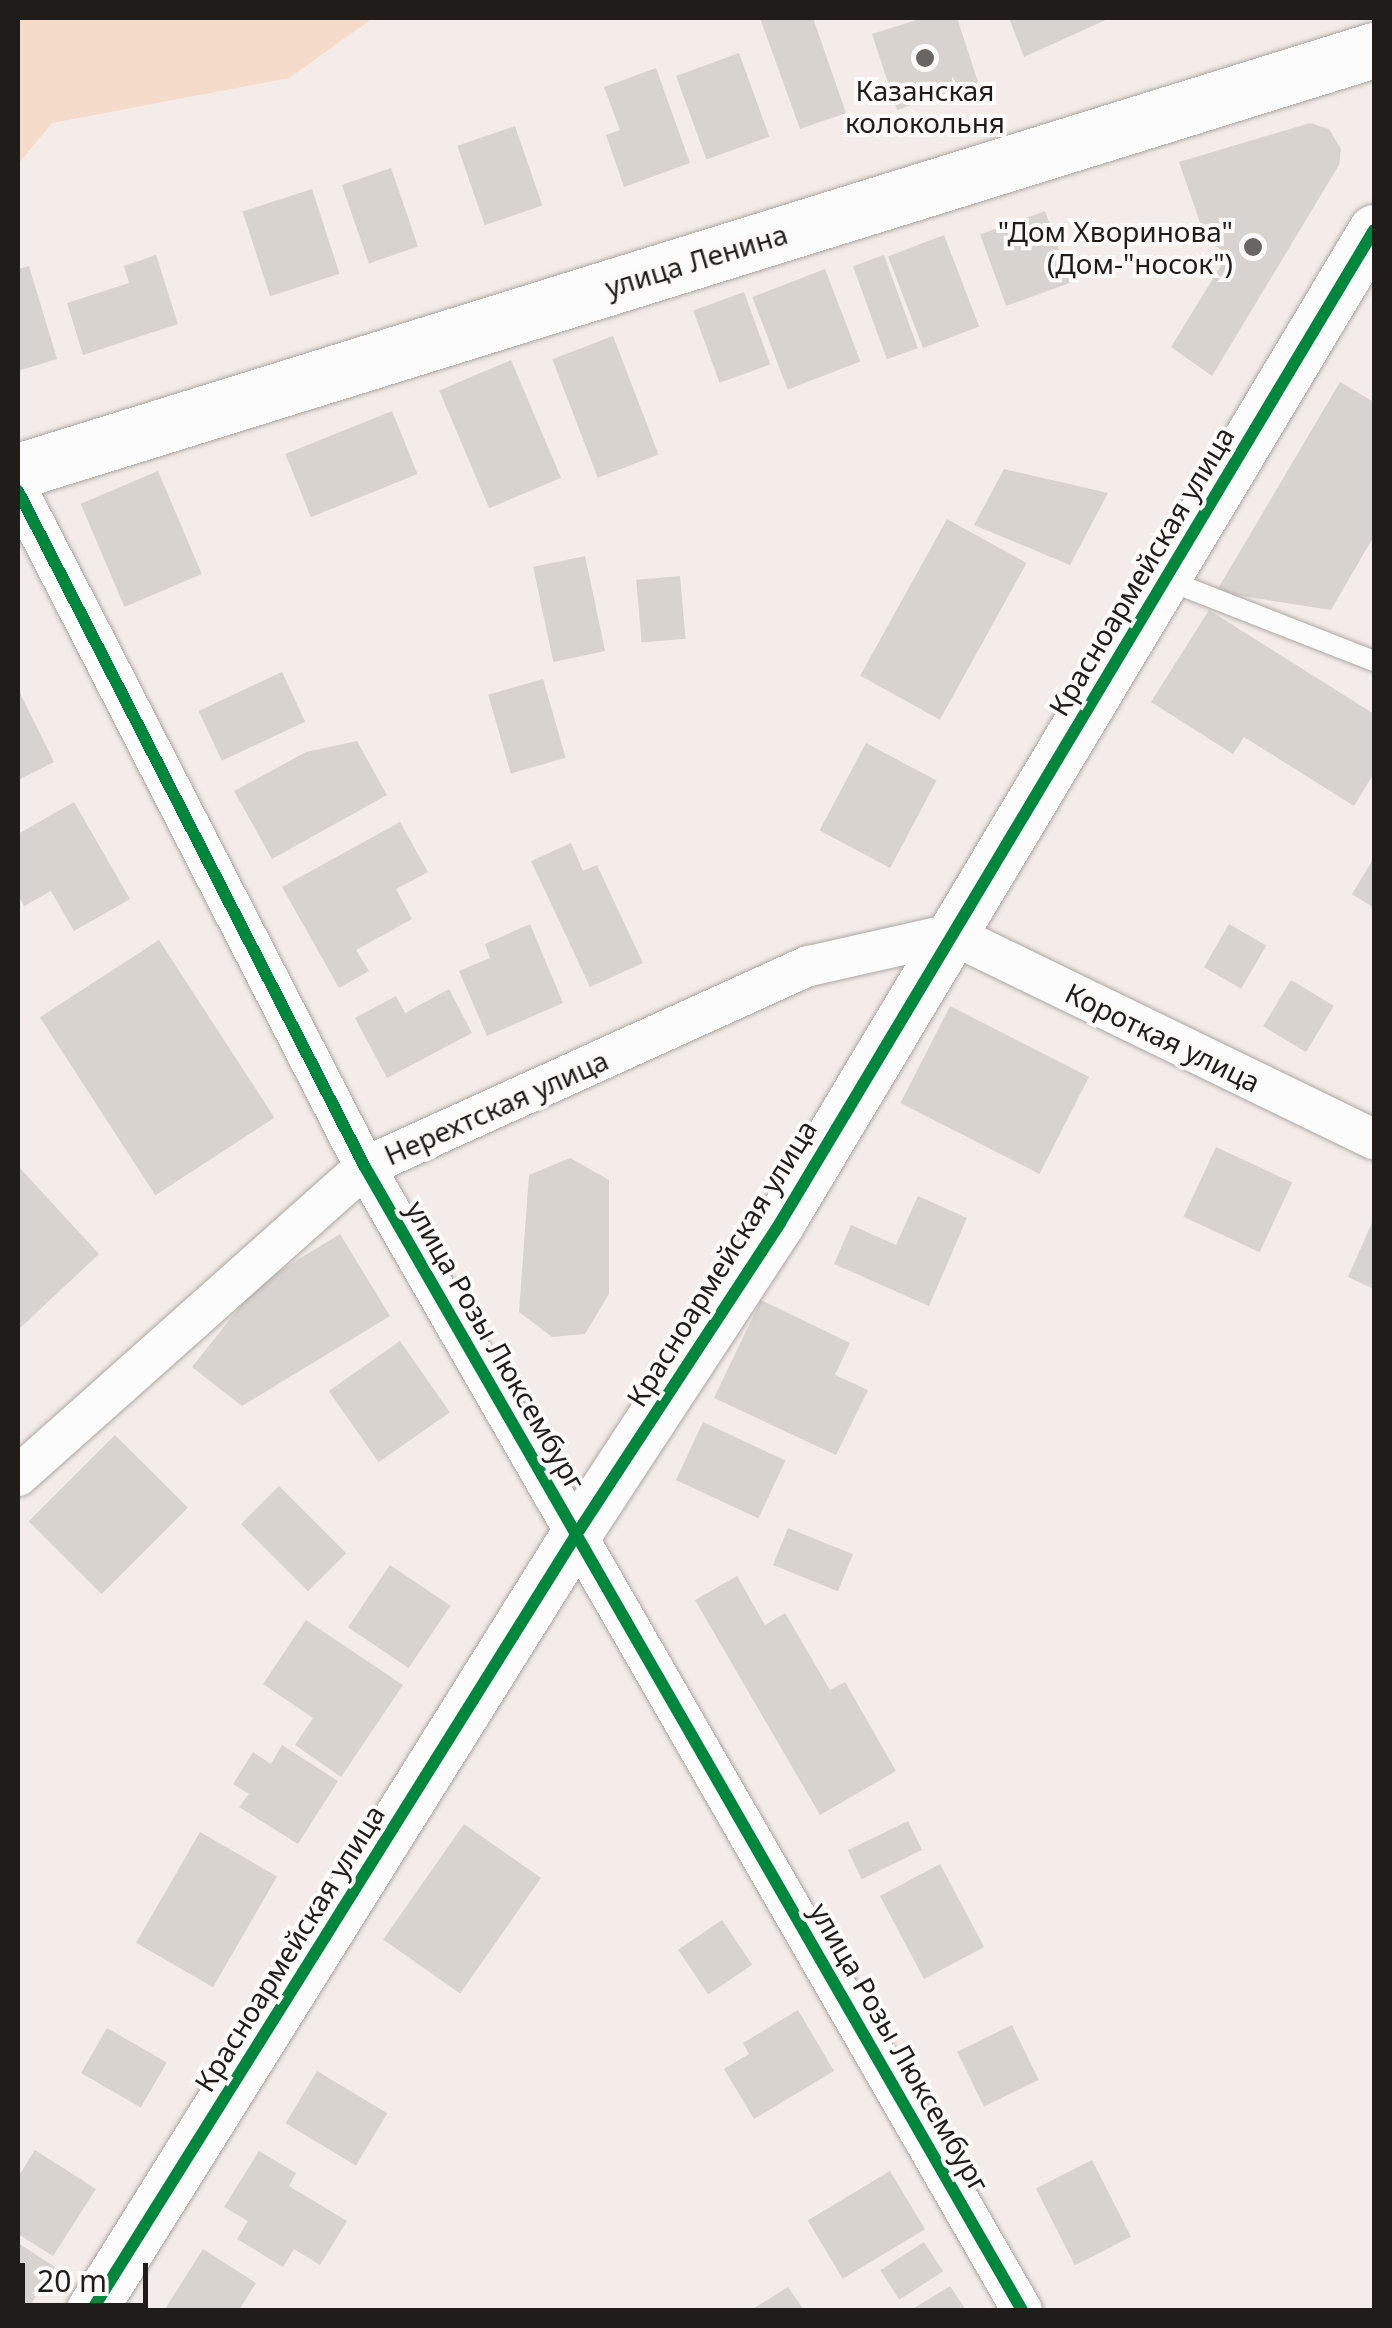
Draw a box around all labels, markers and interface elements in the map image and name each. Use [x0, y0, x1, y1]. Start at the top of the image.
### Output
marker: Казанская колокольня [914, 47, 936, 69]
place label: Казанская колокольня [845, 73, 1005, 139]
place label: "Дом Хворинова" (Дом-"носок") [998, 214, 1233, 280]
street label: улица Ленина [601, 216, 791, 304]
marker: "Дом Хворинова" (Дом-"носок") [1242, 236, 1264, 258]
street label: Красноармейская улица [1041, 420, 1241, 722]
street label: Короткая улица [1060, 975, 1266, 1099]
street label: Нерехтская улица [379, 1043, 613, 1171]
street label: Красноармейская улица [619, 1114, 823, 1412]
street label: улица Розы Люксембург [399, 1194, 593, 1496]
street label: Красноармейская улица [187, 1799, 391, 2097]
street label: улица Розы Люксембург [803, 1896, 997, 2198]
scale bar [25, 2243, 152, 2305]
text: 20 m [37, 2260, 107, 2301]

